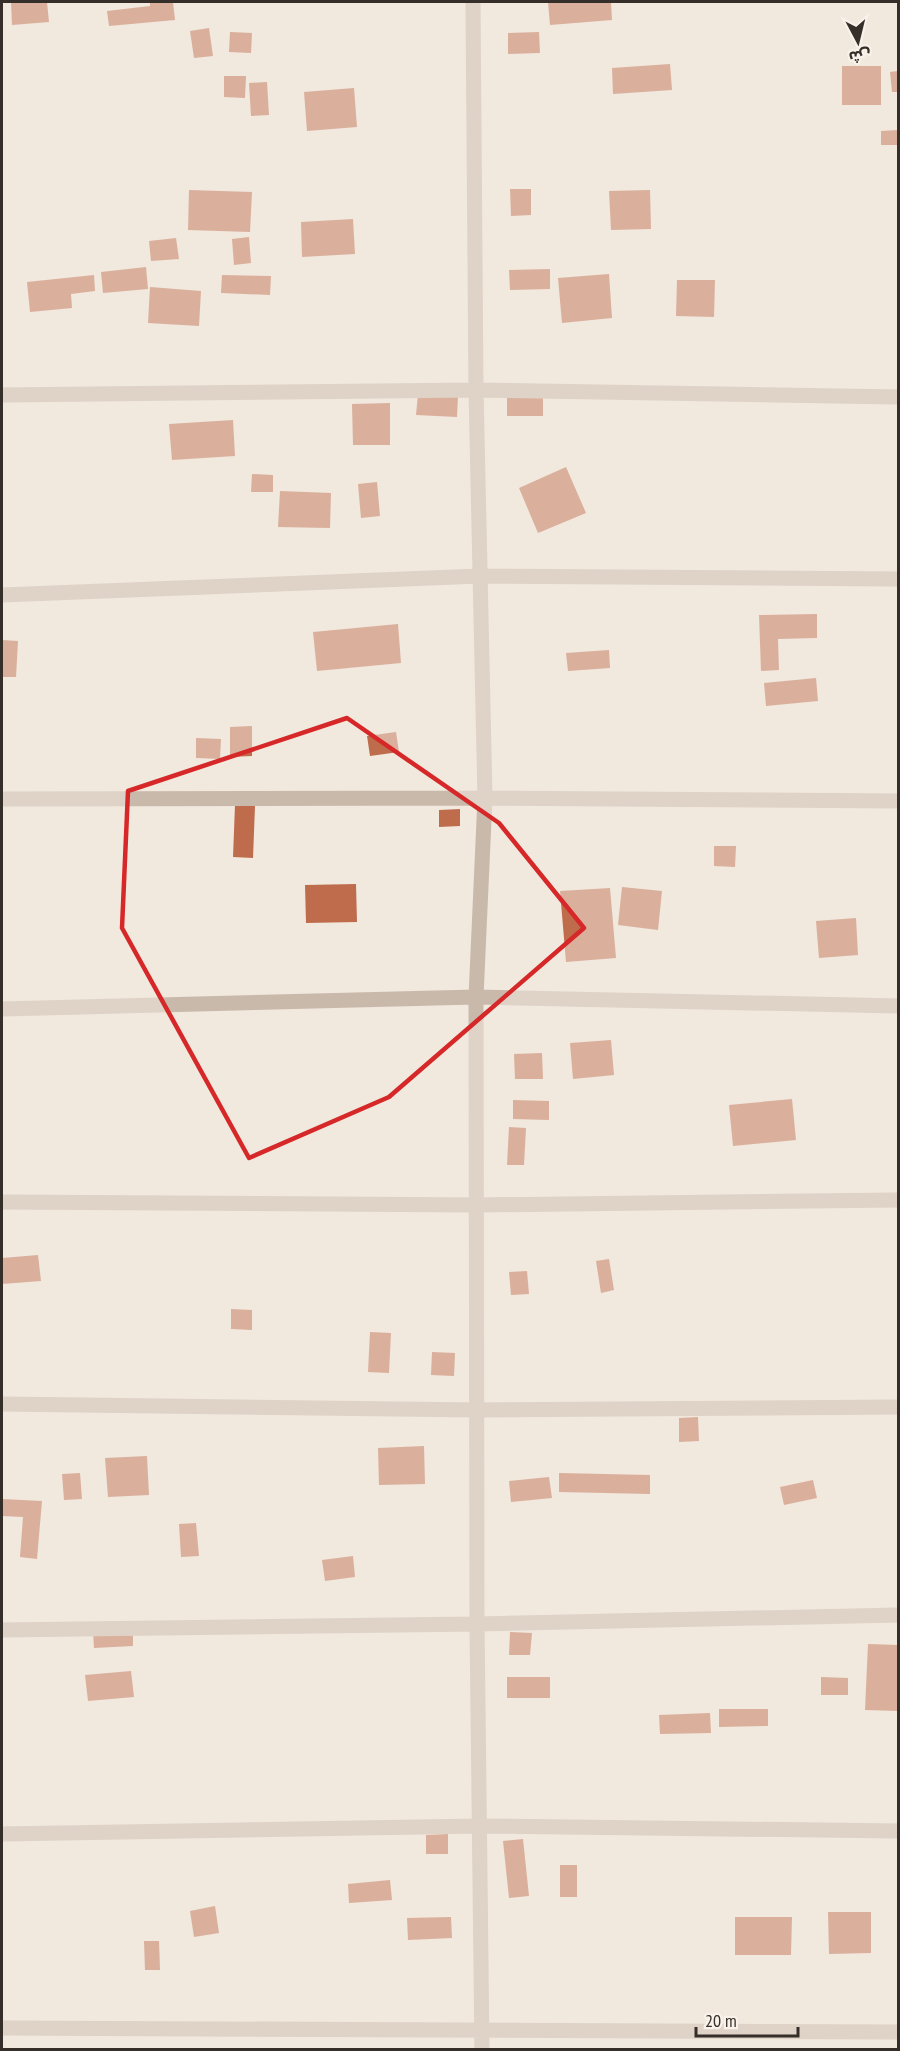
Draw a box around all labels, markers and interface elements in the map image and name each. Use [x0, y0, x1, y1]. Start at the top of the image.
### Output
north arrow [828, 12, 888, 72]
text: ش [848, 46, 872, 68]
scale bar [696, 2000, 798, 2038]
text: 20 m [705, 2009, 737, 2032]

